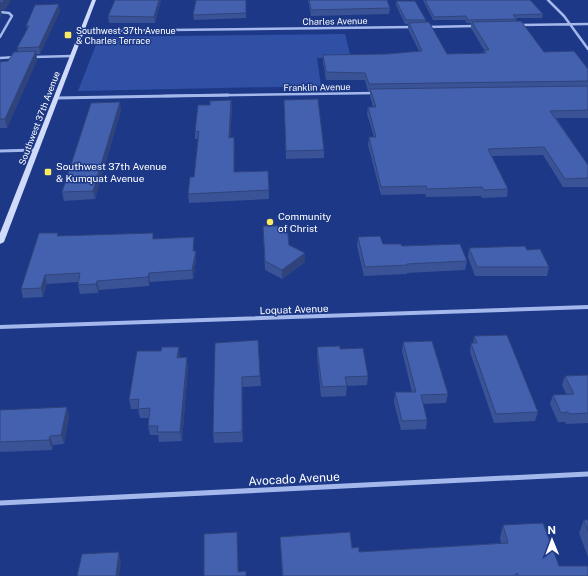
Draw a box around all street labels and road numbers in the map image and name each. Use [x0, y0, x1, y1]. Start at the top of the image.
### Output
street label: Charles Avenue [302, 15, 368, 27]
street label: Southwest 37th Avenue [16, 69, 62, 167]
street label: Franklin Avenue [283, 81, 351, 93]
street label: Loquat Avenue [259, 302, 329, 316]
street label: Avocado Avenue [248, 470, 340, 488]

